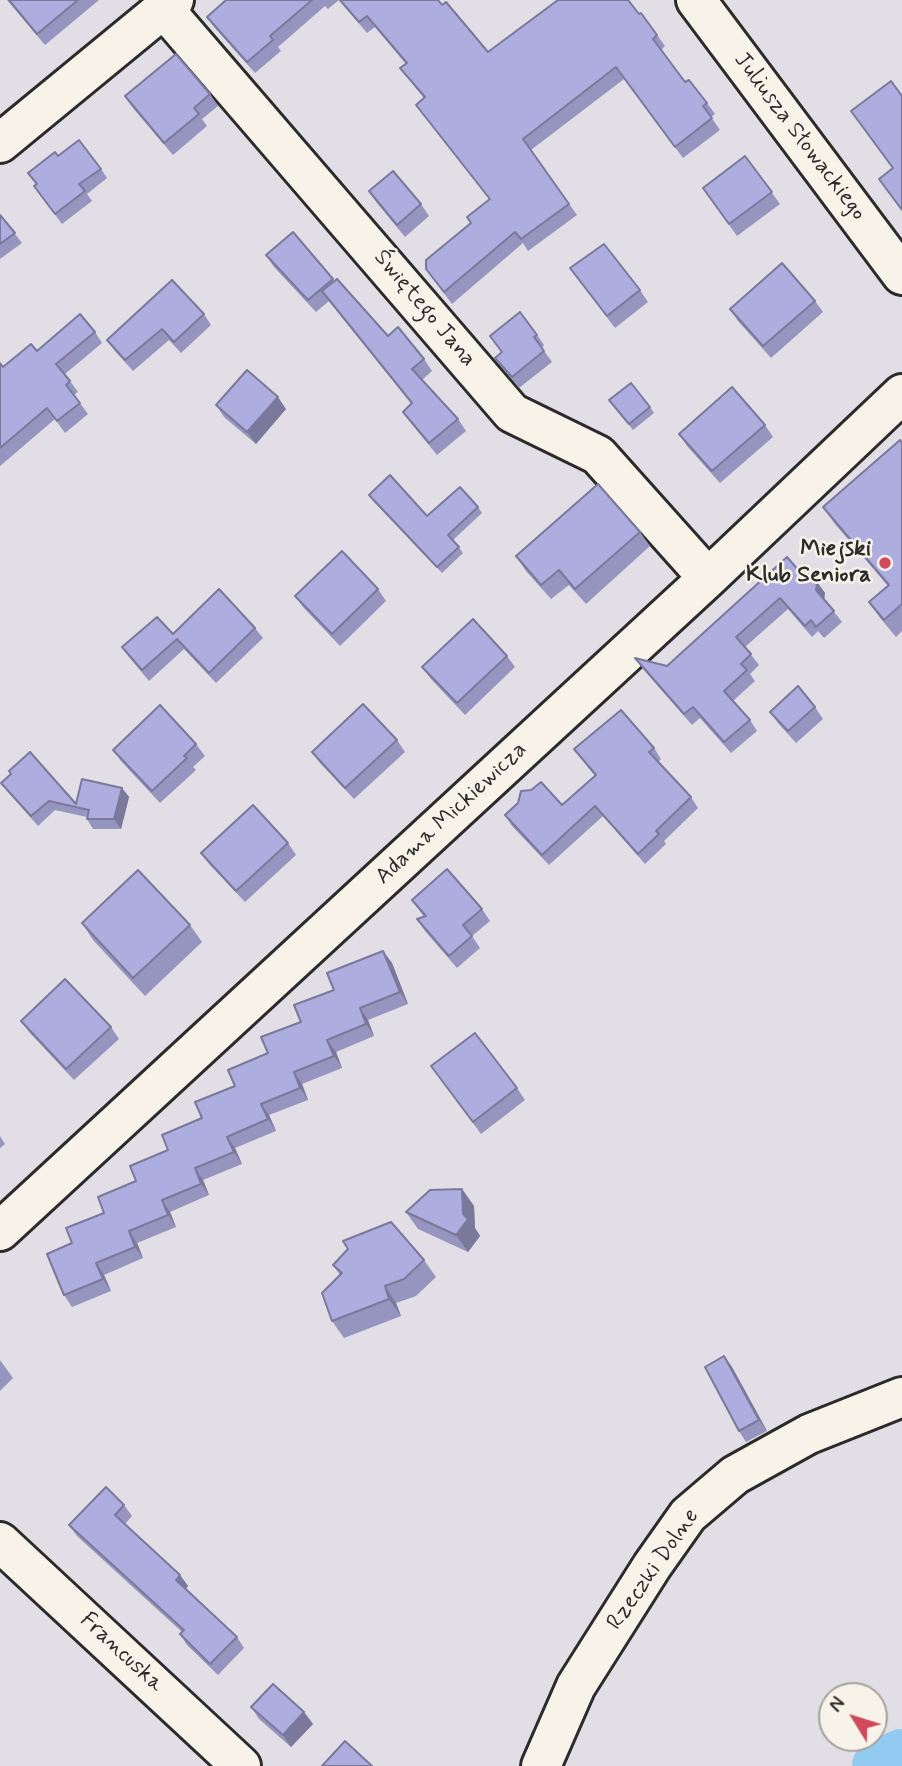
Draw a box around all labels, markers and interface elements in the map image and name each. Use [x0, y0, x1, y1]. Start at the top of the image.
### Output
street label: Juliusza Słowackiego [727, 47, 871, 227]
street label: Świętego Jana [367, 245, 481, 373]
place label: Miejski Klub Seniora [746, 536, 871, 590]
marker: Miejski Klub Seniora [877, 555, 893, 571]
street label: Adama Mickiewicza [371, 737, 533, 891]
street label: Rzeczki Dolne [602, 1504, 706, 1636]
street label: Francuska [73, 1607, 169, 1699]
north arrow [818, 1682, 888, 1752]
text: N [824, 1692, 851, 1718]

